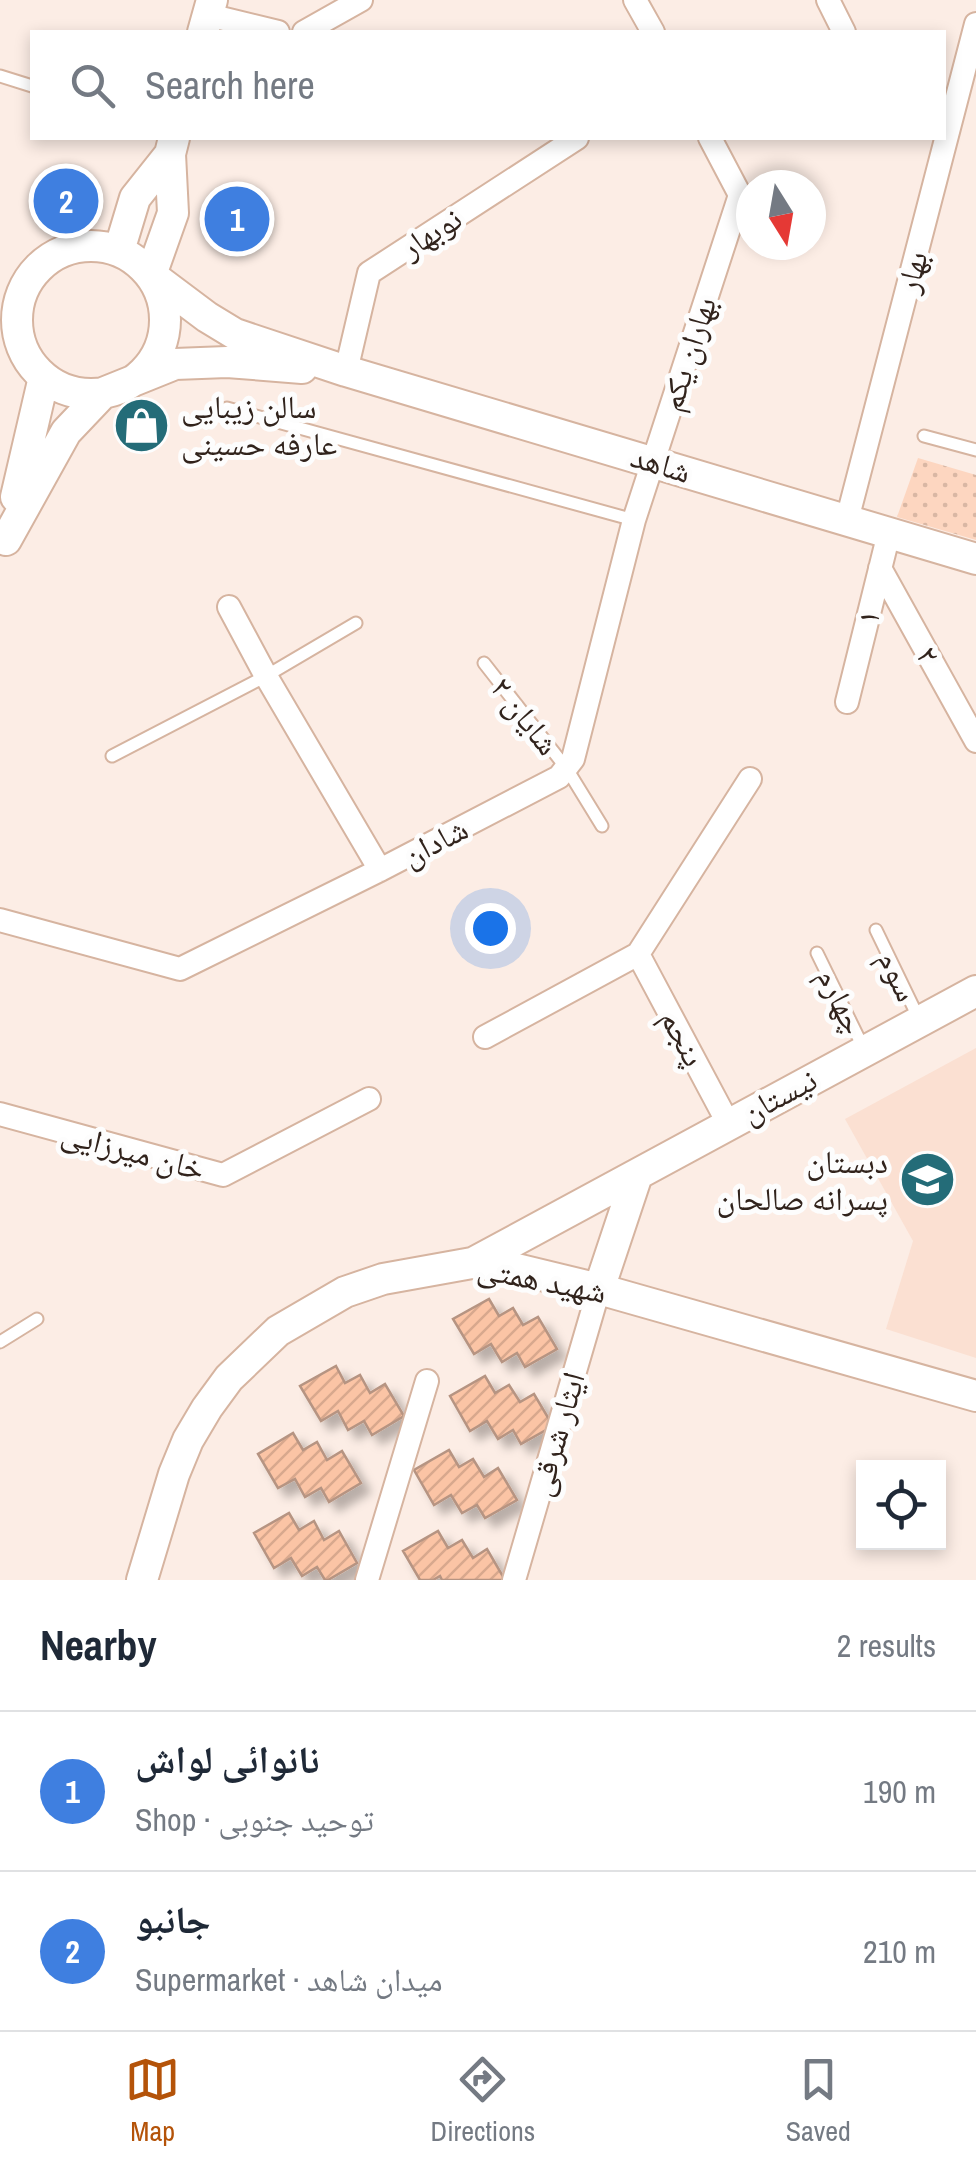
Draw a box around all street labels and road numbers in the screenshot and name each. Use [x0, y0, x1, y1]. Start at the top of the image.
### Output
street label: نوبهار [391, 197, 470, 269]
street label: بهار [885, 246, 938, 298]
street label: بهاران یکم [649, 291, 726, 416]
street label: شاهد [626, 434, 696, 493]
street label: ۱ [845, 605, 890, 629]
street label: ۲ [906, 638, 951, 671]
street label: شایان ۲ [481, 668, 570, 764]
street label: شادان [394, 807, 475, 876]
street label: سوم [868, 943, 929, 1008]
street label: چهارم [807, 961, 876, 1041]
street label: پنجم [651, 1002, 716, 1074]
street label: نيستان [733, 1058, 824, 1133]
street label: خان میرزایی [57, 1111, 209, 1190]
street label: شهید همتی [474, 1246, 610, 1313]
street label: ایثار شرقی [518, 1367, 595, 1501]

